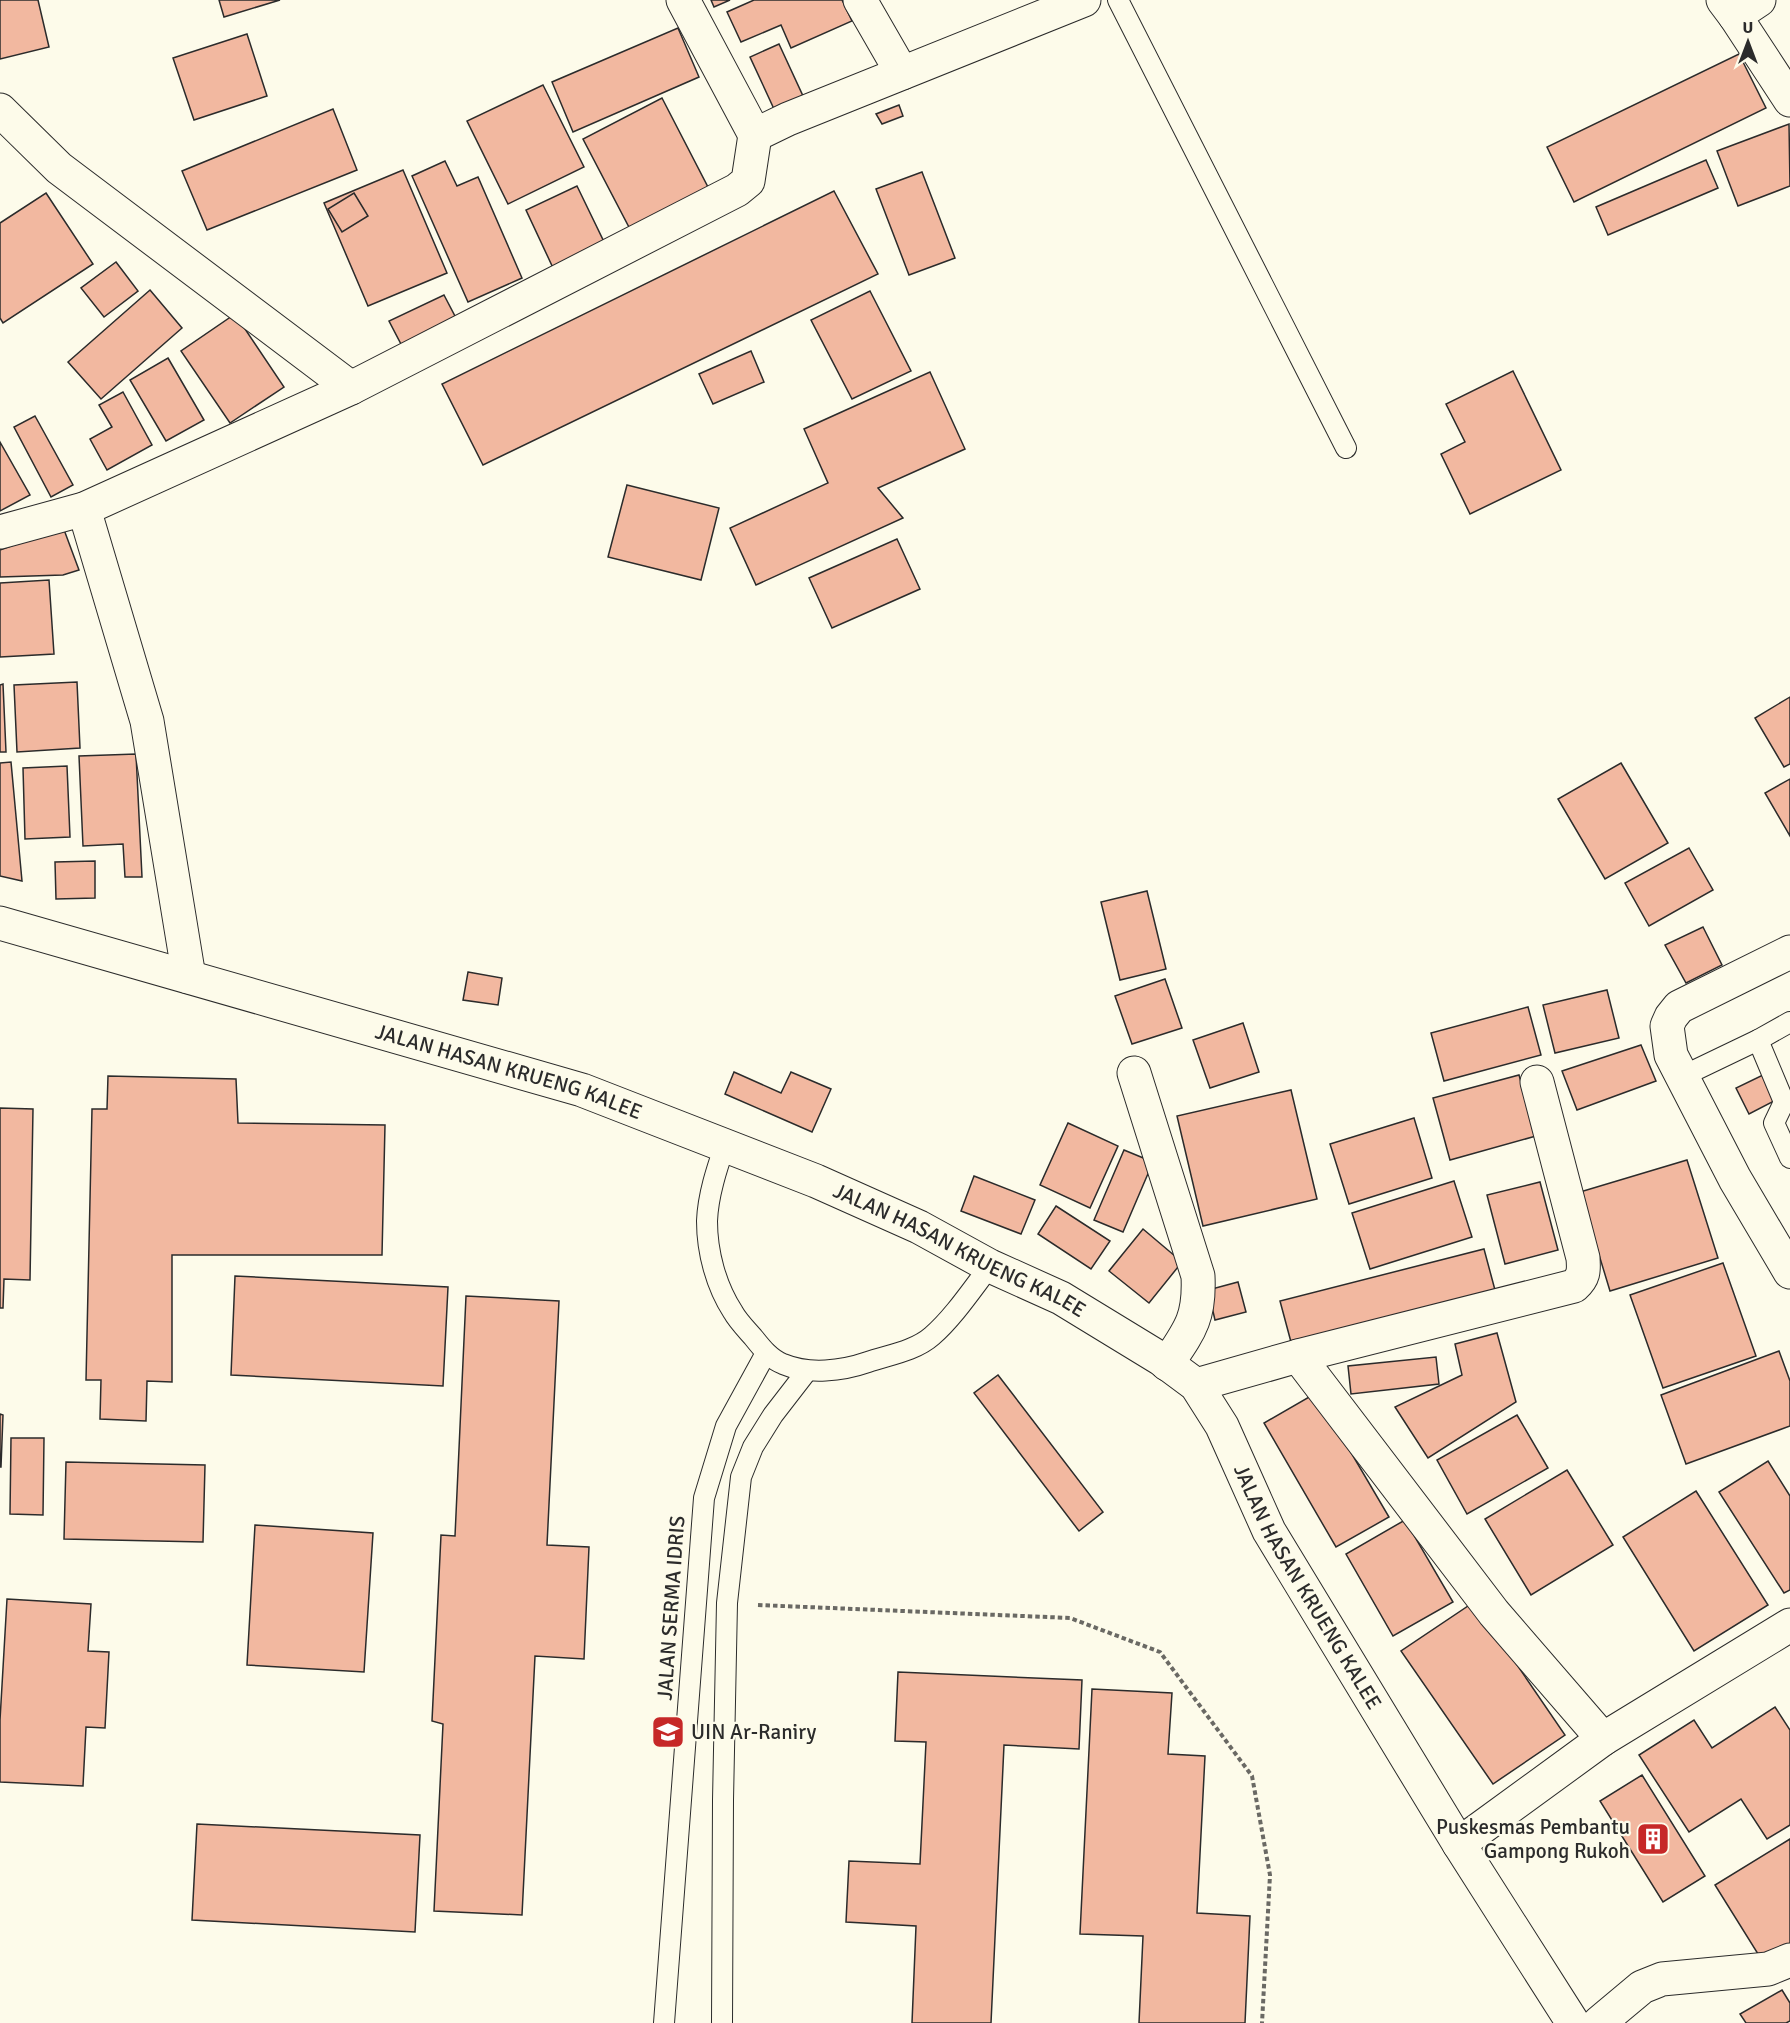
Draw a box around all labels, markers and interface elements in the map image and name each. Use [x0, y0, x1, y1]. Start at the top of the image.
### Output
north arrow [1718, 12, 1778, 72]
text: U [1743, 18, 1753, 38]
street label: JALAN HASAN KRUENG KALEE [372, 1018, 646, 1125]
street label: JALAN HASAN KRUENG KALEE [829, 1177, 1091, 1323]
street label: JALAN HASAN KRUENG KALEE [1228, 1460, 1387, 1714]
street label: JALAN SERMA IDRIS [652, 1515, 690, 1701]
school or university icon: UIN Ar-Raniry [650, 1714, 686, 1750]
place label: UIN Ar-Raniry [691, 1719, 817, 1745]
place label: Puskesmas Pembantu Gampong Rukoh [1436, 1814, 1630, 1864]
building icon: Puskesmas Pembantu Gampong Rukoh [1635, 1821, 1671, 1857]

